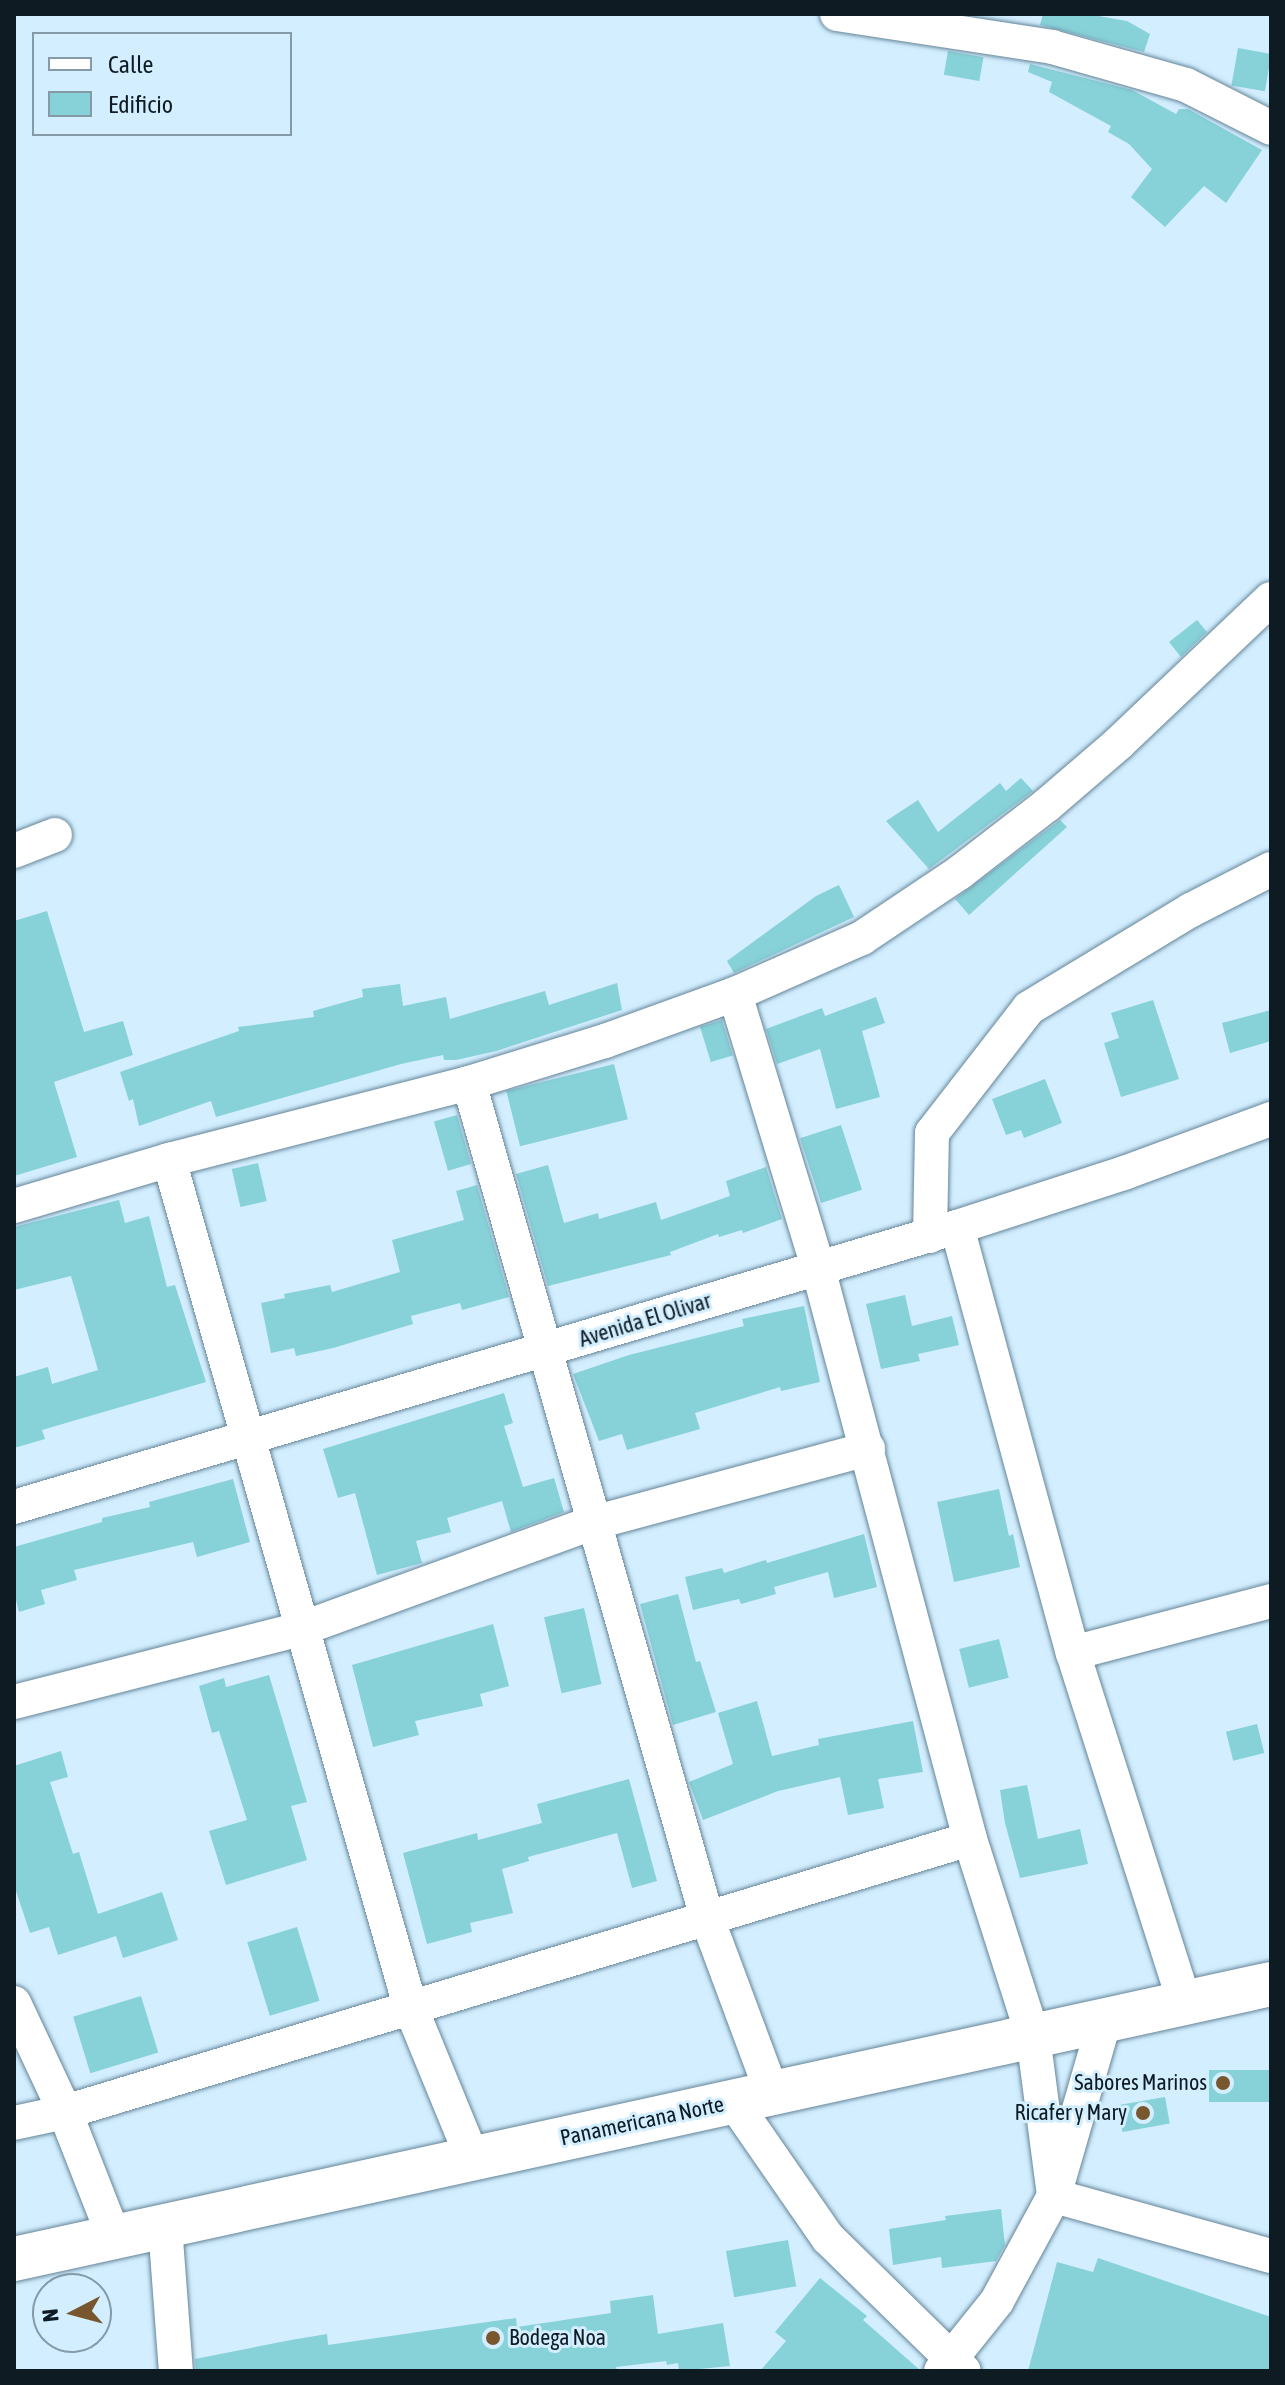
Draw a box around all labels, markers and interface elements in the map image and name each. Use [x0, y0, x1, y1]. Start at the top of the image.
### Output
legend [32, 32, 292, 136]
text: Calle [108, 51, 153, 78]
text: Edificio [108, 91, 173, 118]
street label: Avenida El Olivar [576, 1287, 714, 1353]
place label: Sabores Marinos [1074, 2070, 1207, 2096]
marker: Sabores Marinos [1214, 2074, 1232, 2092]
street label: Panamericana Norte [558, 2091, 726, 2151]
place label: Ricafer y Mary [1014, 2100, 1127, 2126]
marker: Ricafer y Mary [1134, 2104, 1152, 2122]
north arrow [32, 2273, 112, 2353]
text: N [37, 2307, 64, 2323]
place label: Bodega Noa [509, 2325, 606, 2351]
marker: Bodega Noa [484, 2329, 502, 2347]

